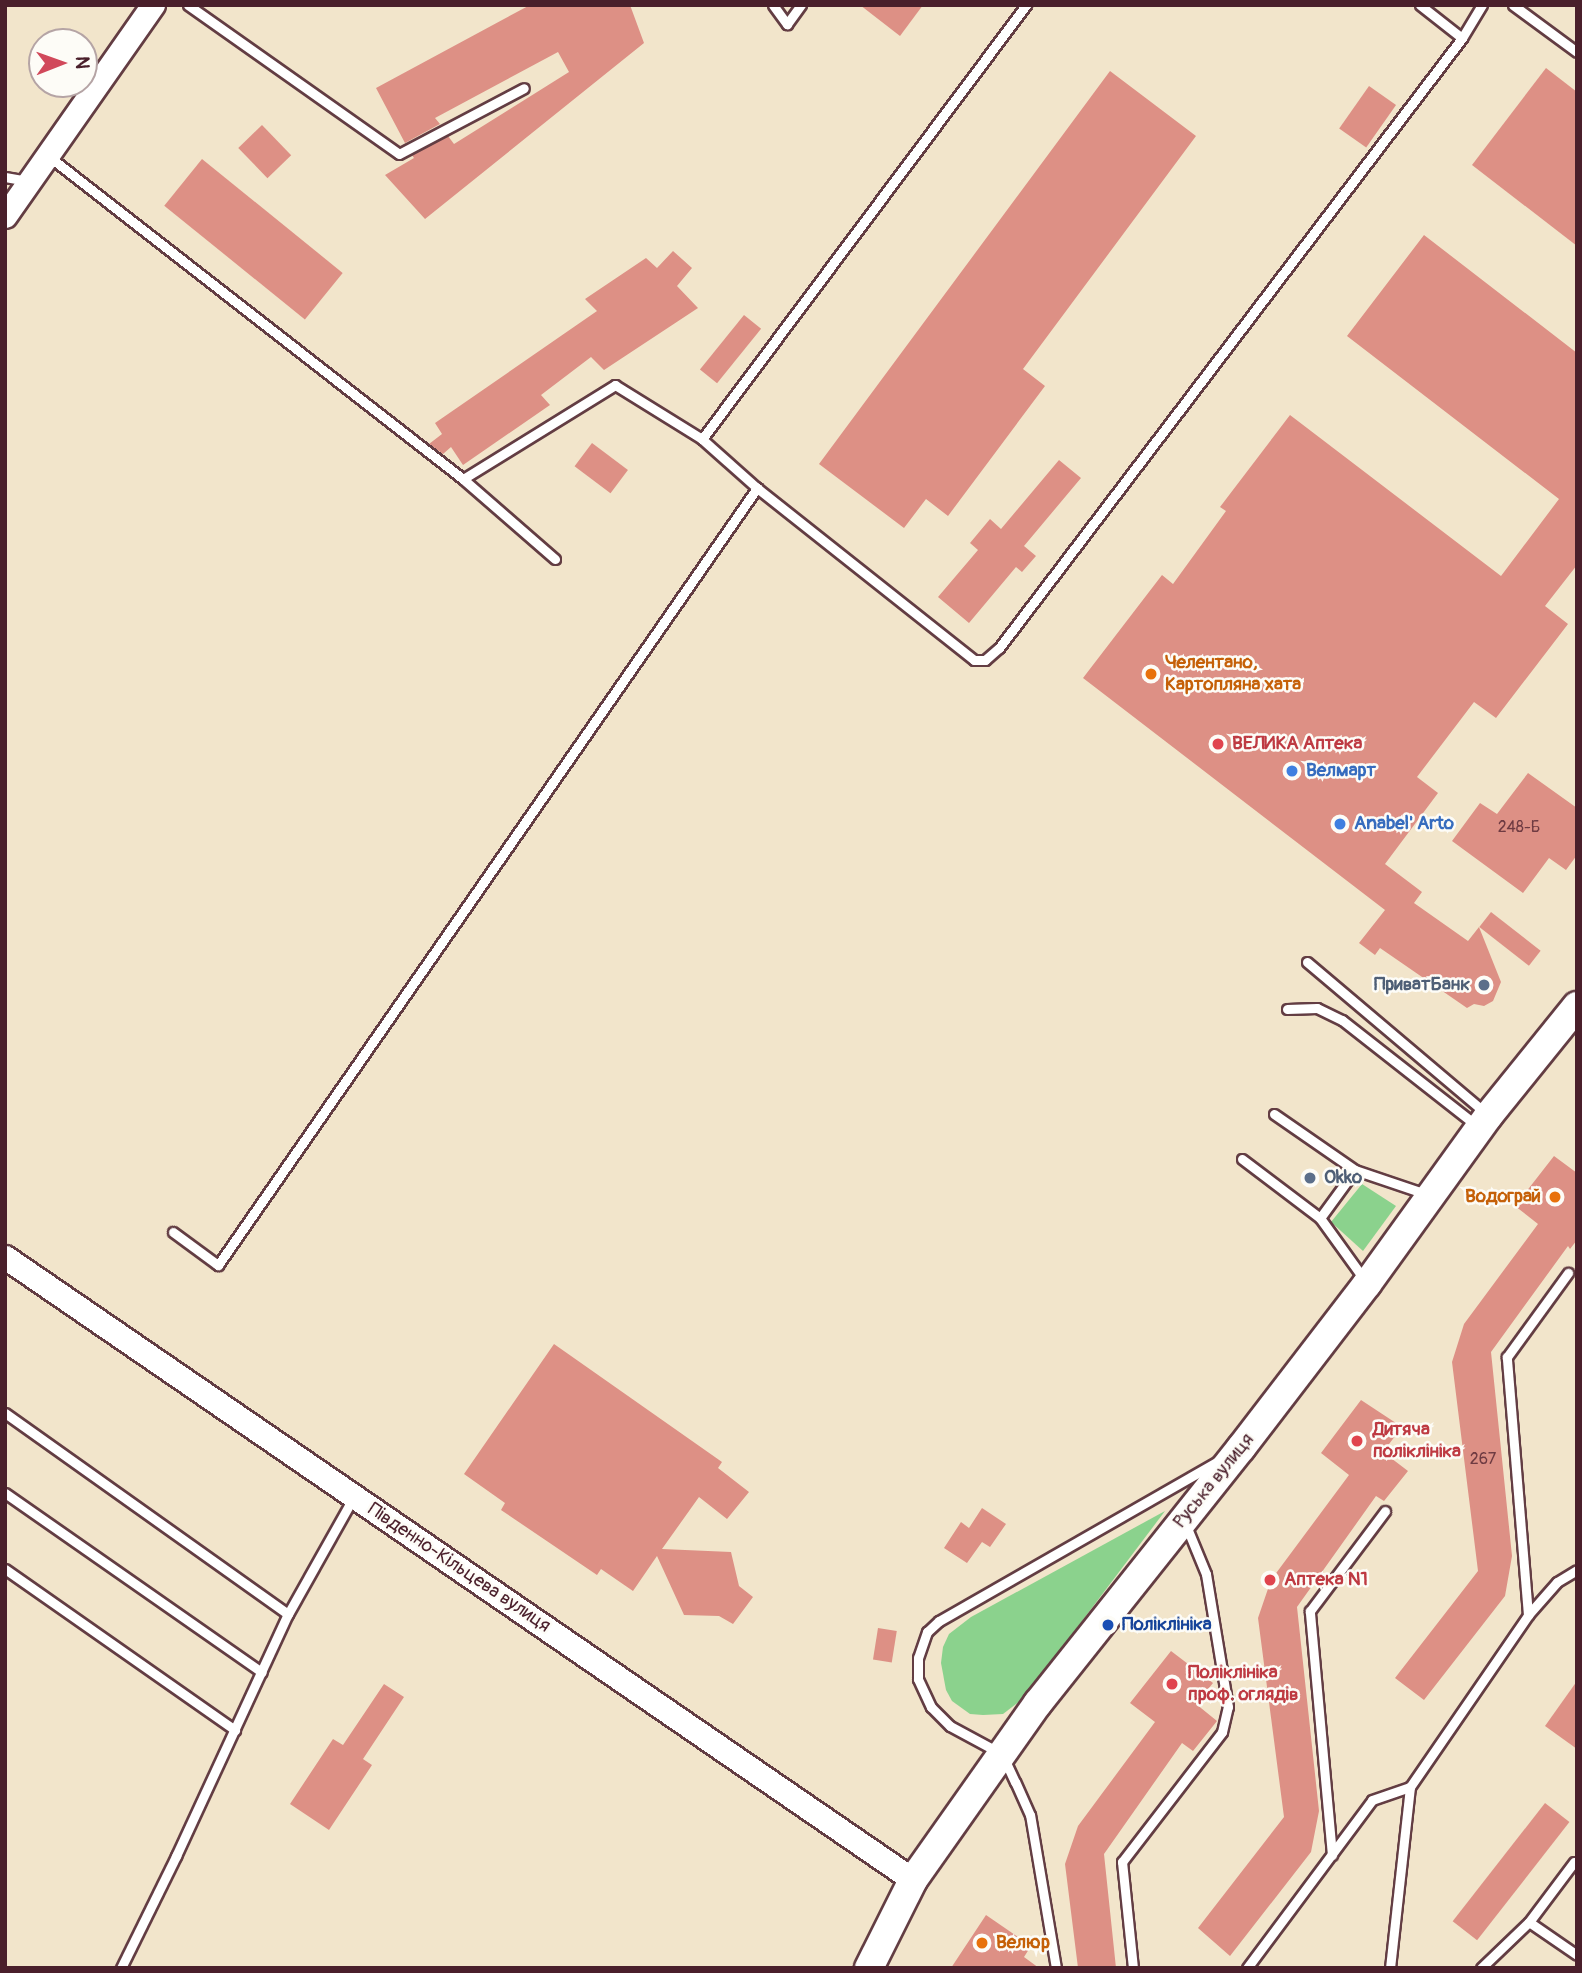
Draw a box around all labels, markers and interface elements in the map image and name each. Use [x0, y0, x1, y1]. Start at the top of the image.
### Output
north arrow [28, 28, 98, 98]
text: N [70, 56, 94, 69]
place label: Челентано, Картопляна хата [1165, 652, 1301, 696]
marker: Челентано, Картопляна хата [1143, 666, 1159, 682]
place label: ВЕЛИКА Аптека [1232, 733, 1362, 755]
marker: ВЕЛИКА Аптека [1210, 736, 1226, 752]
place label: Велмарт [1306, 760, 1376, 782]
marker: Велмарт [1284, 763, 1300, 779]
place label: Anabel' Arto [1354, 813, 1454, 835]
marker: Anabel' Arto [1332, 816, 1348, 832]
house number: 248-Б [1498, 817, 1540, 837]
place label: ПриватБанк [1374, 974, 1470, 996]
marker: ПриватБанк [1476, 977, 1492, 993]
place label: Okko [1324, 1167, 1362, 1189]
marker: Okko [1302, 1170, 1318, 1186]
place label: Водограй [1465, 1186, 1541, 1208]
marker: Водограй [1547, 1189, 1563, 1205]
place label: Дитяча поліклініка [1373, 1419, 1461, 1463]
street label: Руська вулиця [1169, 1429, 1259, 1533]
marker: Дитяча поліклініка [1347, 1431, 1367, 1451]
house number: 267 [1470, 1449, 1496, 1469]
street label: Південно-Кільцева вулиця [363, 1498, 555, 1638]
place label: Аптека N1 [1284, 1569, 1368, 1591]
marker: Аптека N1 [1262, 1572, 1278, 1588]
place label: Поліклініка [1122, 1614, 1212, 1636]
marker: Поліклініка [1100, 1617, 1116, 1633]
place label: Поліклініка проф. оглядів [1188, 1662, 1298, 1706]
marker: Поліклініка проф. оглядів [1162, 1674, 1182, 1694]
place label: Велюр [996, 1932, 1050, 1954]
marker: Велюр [974, 1935, 990, 1951]

